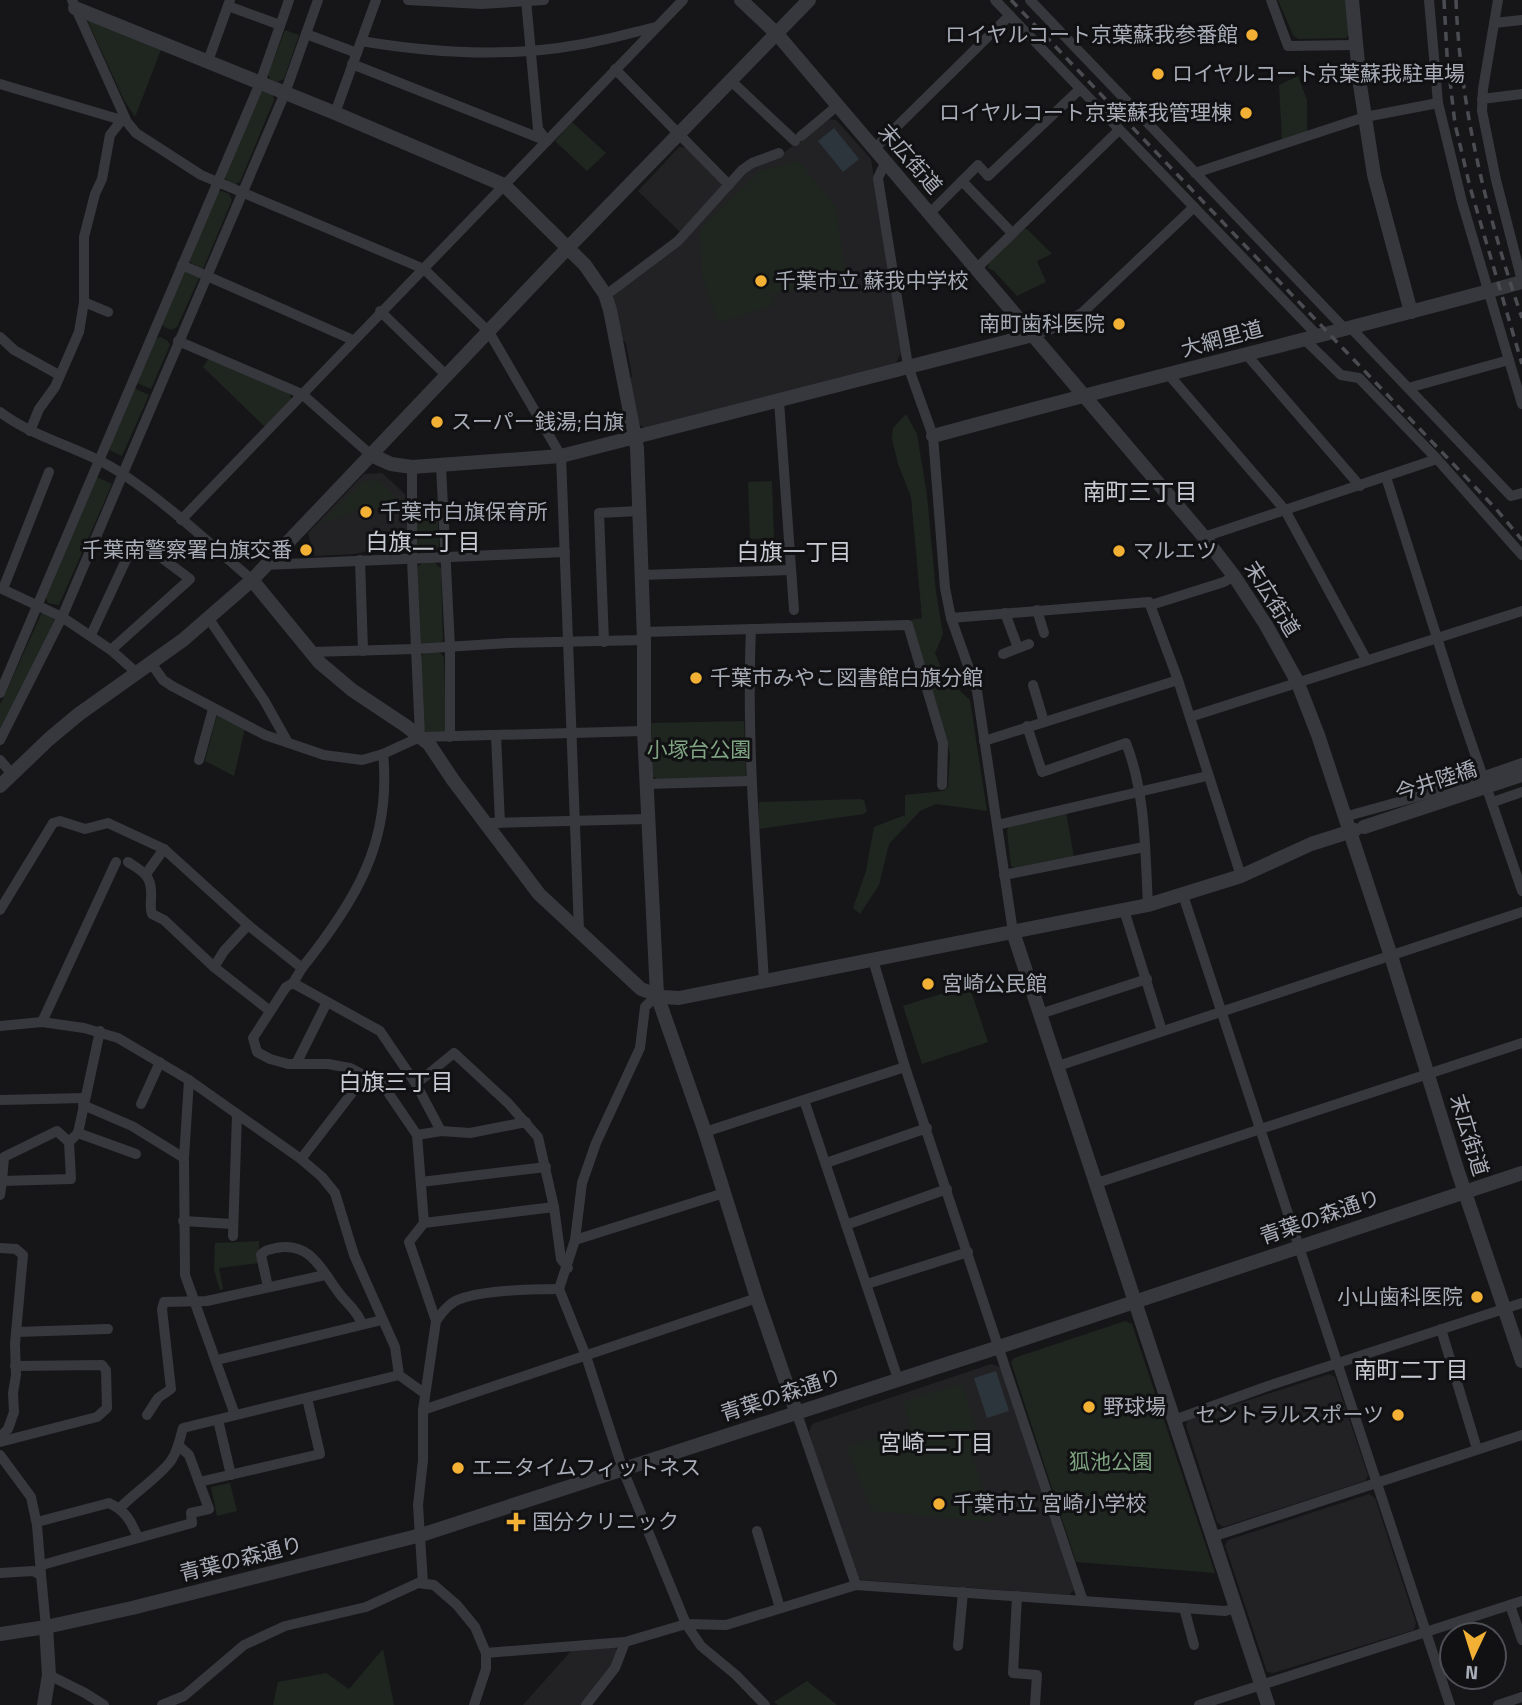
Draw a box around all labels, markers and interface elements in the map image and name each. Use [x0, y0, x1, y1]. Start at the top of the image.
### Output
place label: ロイヤルコート京葉蘇我参番館 [945, 18, 1238, 50]
marker: ロイヤルコート京葉蘇我参番館 [1244, 27, 1260, 43]
place label: ロイヤルコート京葉蘇我駐車場 [1172, 57, 1465, 89]
marker: ロイヤルコート京葉蘇我駐車場 [1150, 66, 1166, 82]
place label: ロイヤルコート京葉蘇我管理棟 [939, 96, 1232, 128]
marker: ロイヤルコート京葉蘇我管理棟 [1238, 105, 1254, 121]
street label: 末広街道 [871, 116, 950, 201]
place label: 千葉市立 蘇我中学校 [775, 264, 969, 296]
marker: 千葉市立 蘇我中学校 [753, 273, 769, 289]
place label: 南町歯科医院 [979, 307, 1105, 339]
street label: 大網里道 [1177, 312, 1266, 364]
marker: 南町歯科医院 [1111, 316, 1127, 332]
place label: スーパー銭湯;白旗 [451, 405, 624, 437]
marker: スーパー銭湯;白旗 [429, 414, 445, 430]
district label: 南町三丁目 [1083, 474, 1198, 509]
place label: 千葉市白旗保育所 [380, 495, 548, 527]
marker: 千葉市白旗保育所 [358, 504, 374, 520]
district label: 白旗二丁目 [366, 524, 481, 559]
place label: 千葉南警察署白旗交番 [82, 533, 292, 565]
district label: 白旗一丁目 [737, 534, 852, 569]
place label: マルエツ [1133, 534, 1217, 566]
marker: 千葉南警察署白旗交番 [298, 542, 314, 558]
marker: マルエツ [1111, 543, 1127, 559]
street label: 末広街道 [1237, 554, 1309, 643]
place label: 千葉市みやこ図書館白旗分館 [710, 661, 983, 693]
marker: 千葉市みやこ図書館白旗分館 [688, 670, 704, 686]
park label: 小塚台公園 [647, 733, 752, 765]
street label: 今井陸橋 [1391, 752, 1481, 808]
place label: 宮崎公民館 [942, 967, 1047, 999]
marker: 宮崎公民館 [920, 976, 936, 992]
district label: 白旗三丁目 [339, 1064, 454, 1099]
street label: 末広街道 [1442, 1090, 1498, 1180]
street label: 青葉の森通り [1255, 1180, 1384, 1252]
place label: 小山歯科医院 [1337, 1280, 1463, 1312]
marker: 小山歯科医院 [1469, 1289, 1485, 1305]
district label: 南町二丁目 [1354, 1352, 1469, 1387]
street label: 青葉の森通り [716, 1359, 846, 1429]
place label: 野球場 [1103, 1390, 1166, 1422]
place label: セントラルスポーツ [1195, 1398, 1384, 1430]
marker: 野球場 [1081, 1399, 1097, 1415]
marker: セントラルスポーツ [1390, 1407, 1406, 1423]
district label: 宮崎二丁目 [879, 1425, 994, 1460]
park label: 狐池公園 [1069, 1445, 1153, 1477]
place label: エニタイムフィットネス [472, 1451, 701, 1483]
marker: エニタイムフィットネス [450, 1460, 466, 1476]
place label: 千葉市立 宮崎小学校 [953, 1487, 1147, 1519]
marker: 千葉市立 宮崎小学校 [931, 1496, 947, 1512]
place label: 国分クリニック [532, 1505, 679, 1537]
marker: 国分クリニック [506, 1512, 526, 1532]
street label: 青葉の森通り [176, 1527, 306, 1589]
north arrow [1438, 1621, 1508, 1691]
text: N [1464, 1659, 1479, 1688]

